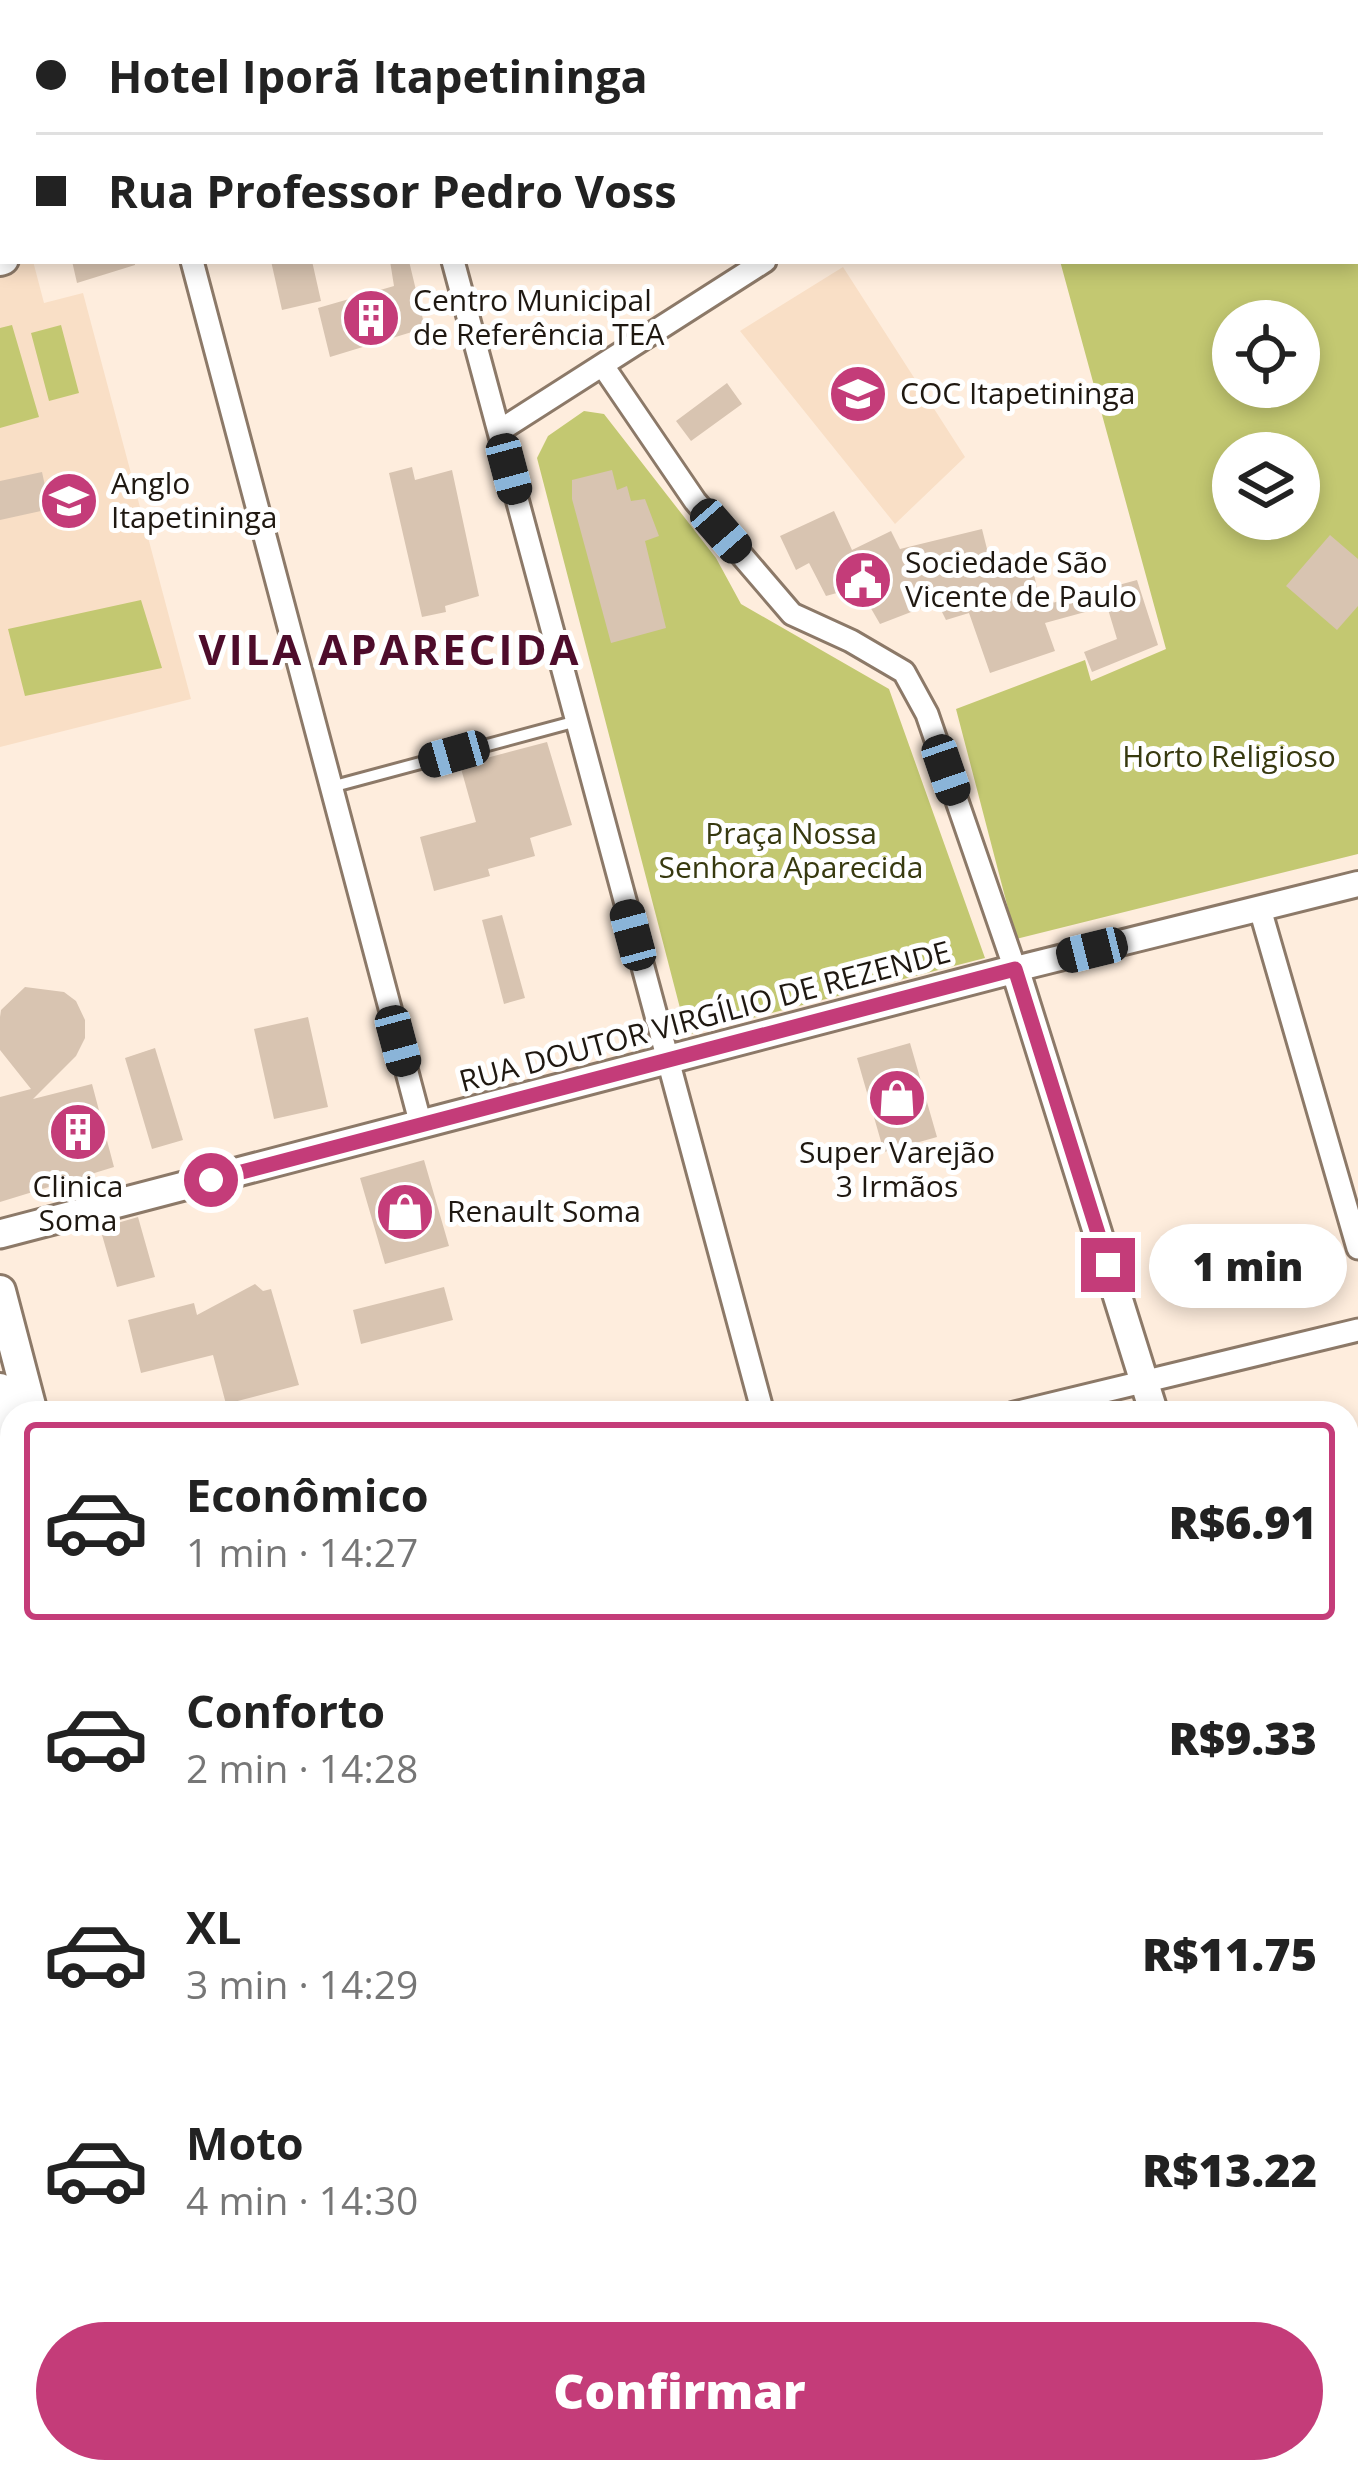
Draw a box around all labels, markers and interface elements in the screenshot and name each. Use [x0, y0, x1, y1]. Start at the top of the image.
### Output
text: Hotel Iporã Itapetininga [108, 45, 648, 106]
text: Rua Professor Pedro Voss [108, 160, 677, 221]
place label: Centro Municipal de Referência TEA [413, 279, 664, 354]
building icon: Centro Municipal de Referência TEA [340, 287, 402, 349]
map controls [1212, 300, 1320, 540]
button: locate [1212, 300, 1320, 408]
school or university icon: COC Itapetininga [827, 363, 889, 425]
place label: COC Itapetininga [900, 372, 1135, 413]
car [482, 430, 536, 508]
button: layers [1212, 432, 1320, 540]
place label: Anglo Itapetininga [111, 462, 278, 537]
school or university icon: Anglo Itapetininga [38, 470, 100, 532]
car [684, 492, 758, 570]
place label: Sociedade São Vicente de Paulo [905, 541, 1137, 616]
public building icon: Sociedade São Vicente de Paulo [832, 549, 894, 611]
district label: VILA APARECIDA [198, 620, 582, 677]
car [414, 727, 494, 781]
car [917, 730, 975, 810]
park label: Horto Religioso [1122, 735, 1336, 776]
park label: Praça Nossa Senhora Aparecida [659, 812, 923, 887]
car [606, 896, 660, 974]
car [1053, 924, 1131, 976]
street label: RUA DOUTOR VIRGÍLIO DE REZENDE [455, 930, 955, 1101]
car [371, 1002, 425, 1080]
shop icon: Super Varejão 3 Irmãos [866, 1067, 928, 1129]
building icon: Clinica Soma [47, 1101, 109, 1163]
place label: Super Varejão 3 Irmãos [799, 1131, 995, 1206]
route start [184, 1153, 238, 1207]
place label: Clinica Soma [32, 1165, 124, 1240]
shop icon: Renault Soma [374, 1181, 436, 1243]
place label: Renault Soma [447, 1190, 641, 1231]
callout: 1 min [1150, 1223, 1348, 1307]
route end [1081, 1238, 1135, 1292]
text: 1 min [1193, 1239, 1303, 1292]
text: Econômico [186, 1464, 429, 1525]
icon: car [42, 1467, 150, 1575]
text: R$6.91 [1168, 1491, 1317, 1552]
text: 1 min · 14:27 [186, 1525, 418, 1578]
text: Conforto [186, 1680, 385, 1741]
icon: car [42, 1683, 150, 1791]
text: R$9.33 [1168, 1707, 1317, 1768]
text: 2 min · 14:28 [186, 1741, 418, 1794]
text: XL [186, 1896, 241, 1957]
icon: car [42, 1899, 150, 2007]
text: R$11.75 [1142, 1923, 1317, 1984]
text: 3 min · 14:29 [186, 1957, 418, 2010]
text: Moto [186, 2112, 304, 2173]
icon: car [42, 2115, 150, 2223]
text: R$13.22 [1142, 2139, 1317, 2200]
text: 4 min · 14:30 [186, 2173, 418, 2226]
button: Confirmar [36, 2322, 1323, 2460]

